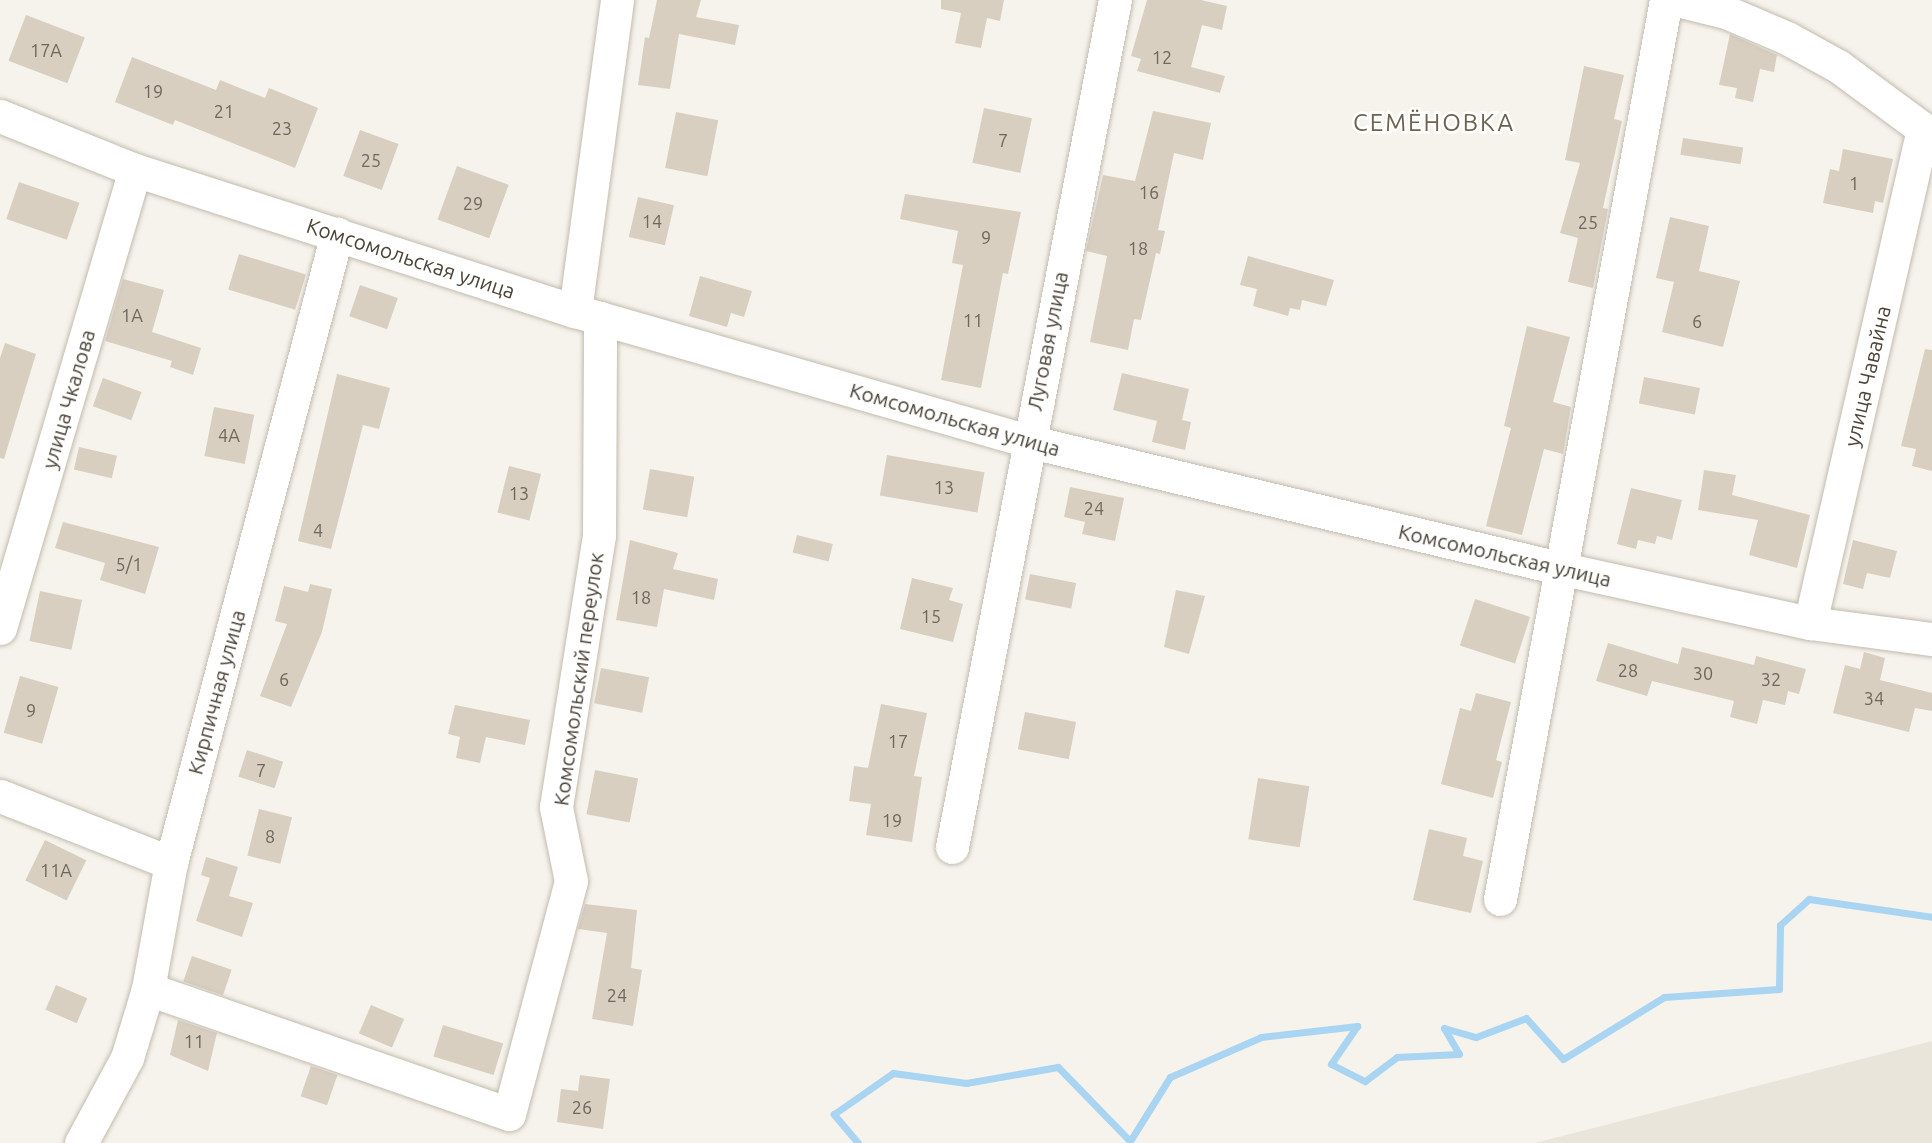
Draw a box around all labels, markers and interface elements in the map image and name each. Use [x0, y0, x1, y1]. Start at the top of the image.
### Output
house number: 17А [30, 39, 62, 61]
house number: 12 [1152, 46, 1172, 68]
house number: 19 [143, 80, 163, 102]
house number: 21 [214, 100, 234, 122]
district label: СЕМЁНОВКА [1354, 109, 1514, 137]
house number: 23 [272, 117, 292, 139]
house number: 7 [998, 129, 1008, 151]
house number: 25 [361, 149, 381, 171]
house number: 1 [1849, 172, 1859, 194]
house number: 16 [1139, 181, 1159, 203]
house number: 29 [463, 192, 483, 214]
house number: 14 [642, 210, 662, 232]
house number: 25 [1578, 211, 1598, 233]
street label: Комсомольская улица [304, 212, 518, 304]
house number: 9 [981, 226, 991, 248]
house number: 18 [1128, 237, 1148, 259]
street label: Луговая улица [1021, 269, 1073, 413]
street label: улица Чавайна [1839, 303, 1895, 449]
house number: 1А [121, 304, 143, 326]
house number: 11 [963, 309, 983, 331]
house number: 6 [1692, 310, 1702, 332]
street label: улица Чкалова [36, 326, 100, 472]
street label: Комсомольская улица [847, 377, 1063, 461]
house number: 4А [218, 424, 240, 446]
house number: 13 [934, 476, 954, 498]
house number: 13 [509, 482, 529, 504]
house number: 24 [1084, 497, 1104, 519]
street label: Комсомольская улица [1396, 518, 1614, 592]
house number: 4 [313, 519, 323, 541]
street label: Комсомольский переулок [548, 551, 608, 807]
house number: 5/1 [116, 553, 142, 575]
house number: 18 [631, 586, 651, 608]
house number: 15 [921, 605, 941, 627]
street label: Кирпичная улица [182, 607, 250, 777]
house number: 28 [1618, 659, 1638, 681]
house number: 30 [1693, 662, 1713, 684]
house number: 6 [279, 668, 289, 690]
house number: 32 [1761, 668, 1781, 690]
house number: 34 [1864, 687, 1884, 709]
house number: 9 [26, 699, 36, 721]
house number: 17 [888, 730, 908, 752]
house number: 7 [256, 759, 266, 781]
house number: 19 [882, 809, 902, 831]
house number: 8 [265, 825, 275, 847]
house number: 11А [40, 859, 72, 881]
house number: 24 [607, 984, 627, 1006]
house number: 11 [184, 1030, 204, 1052]
house number: 26 [572, 1096, 592, 1118]

